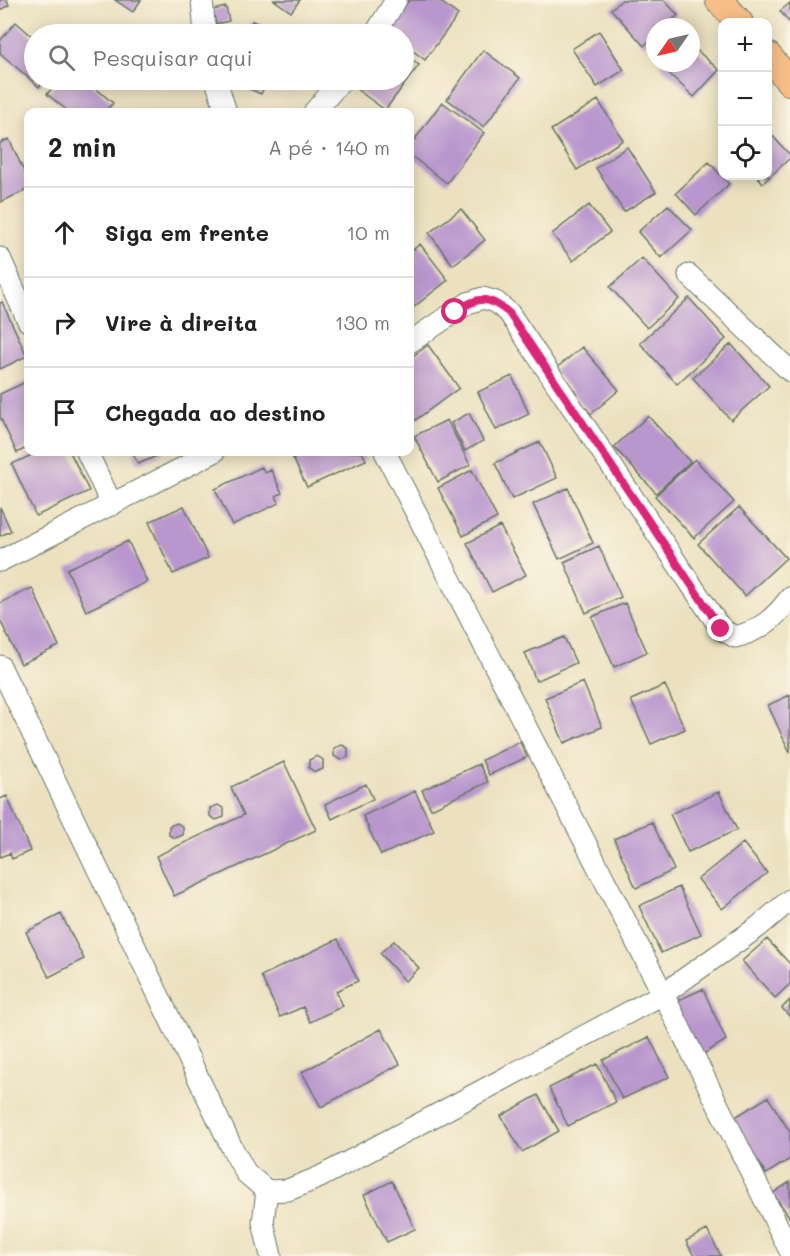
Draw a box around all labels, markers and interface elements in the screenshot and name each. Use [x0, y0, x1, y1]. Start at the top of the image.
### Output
north arrow [646, 18, 700, 72]
map controls [718, 18, 772, 180]
button: + [718, 18, 772, 72]
search box [24, 24, 414, 90]
icon: search [45, 41, 78, 74]
text: Pesquisar aqui [93, 43, 253, 72]
button: − [718, 72, 772, 126]
button: locate [718, 126, 772, 180]
text: 2 min [48, 130, 116, 164]
text: A pé · 140 m [268, 134, 390, 160]
icon: ahead [48, 216, 81, 249]
text: Siga em frente [105, 218, 269, 247]
text: 10 m [346, 219, 390, 245]
route start [441, 298, 467, 324]
icon: right [48, 306, 81, 339]
text: Vire à direita [105, 308, 258, 337]
text: 130 m [335, 309, 390, 335]
icon: arrive [48, 396, 81, 429]
text: Chegada ao destino [105, 398, 325, 427]
route end [707, 615, 733, 641]

